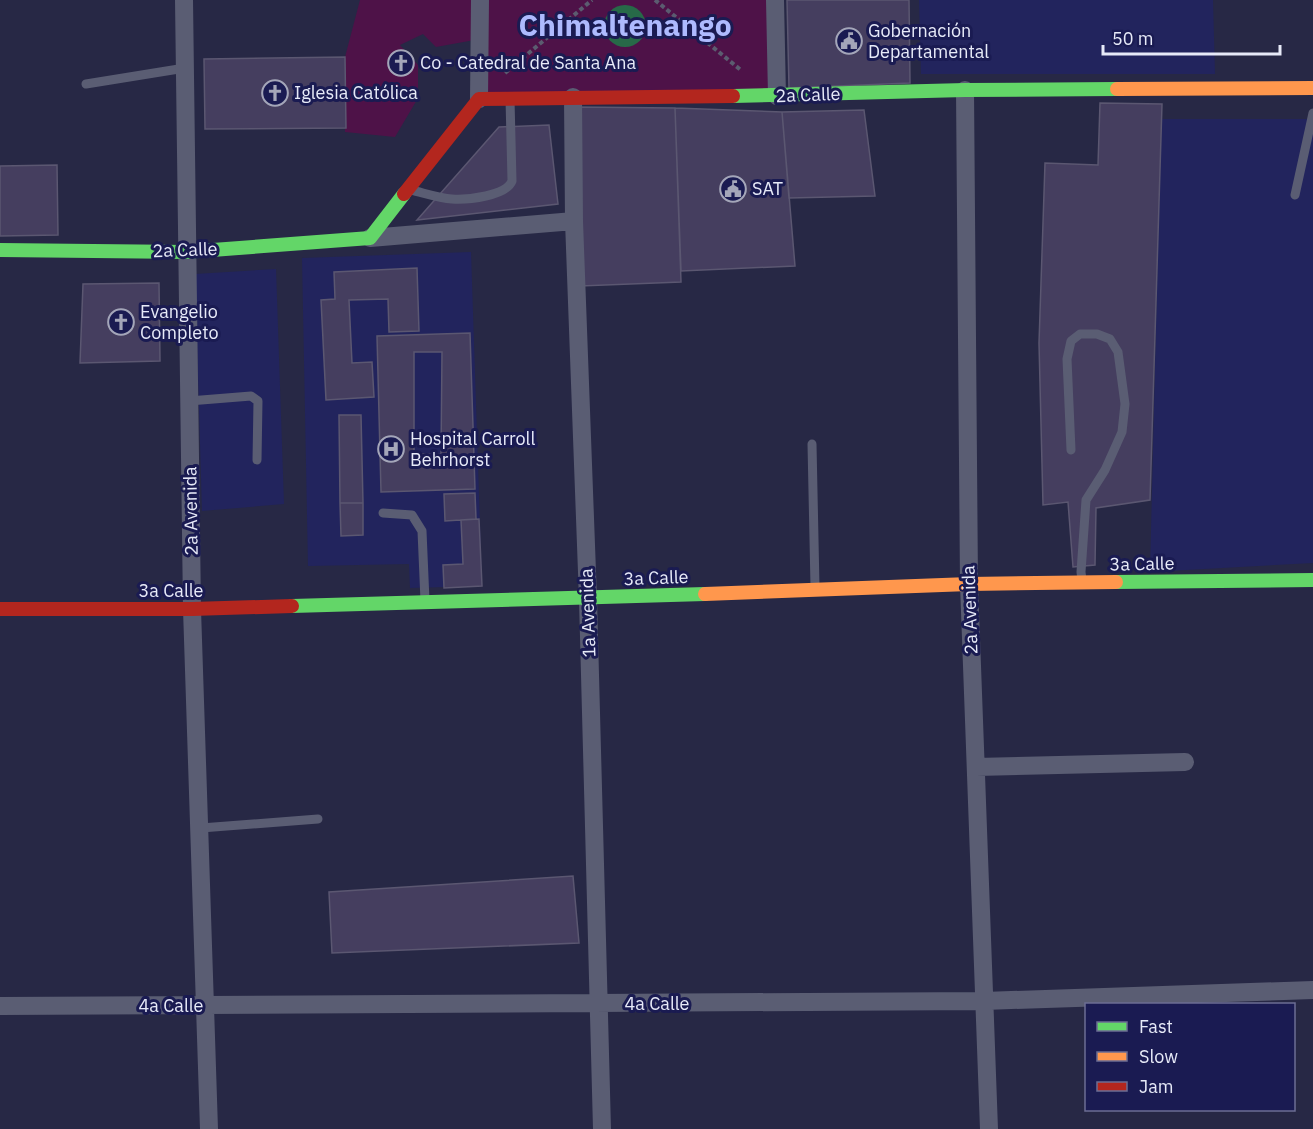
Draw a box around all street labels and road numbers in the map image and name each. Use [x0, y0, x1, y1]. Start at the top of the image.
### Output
street label: 2a Calle [775, 82, 841, 107]
street label: 2a Calle [152, 237, 218, 262]
street label: 2a Avenida [178, 466, 203, 556]
street label: 3a Calle [1109, 551, 1175, 576]
street label: 3a Calle [623, 565, 689, 590]
street label: 2a Avenida [956, 565, 983, 655]
street label: 1a Avenida [574, 568, 601, 658]
street label: 3a Calle [138, 579, 204, 602]
street label: 4a Calle [624, 992, 690, 1015]
street label: 4a Calle [138, 994, 204, 1017]

